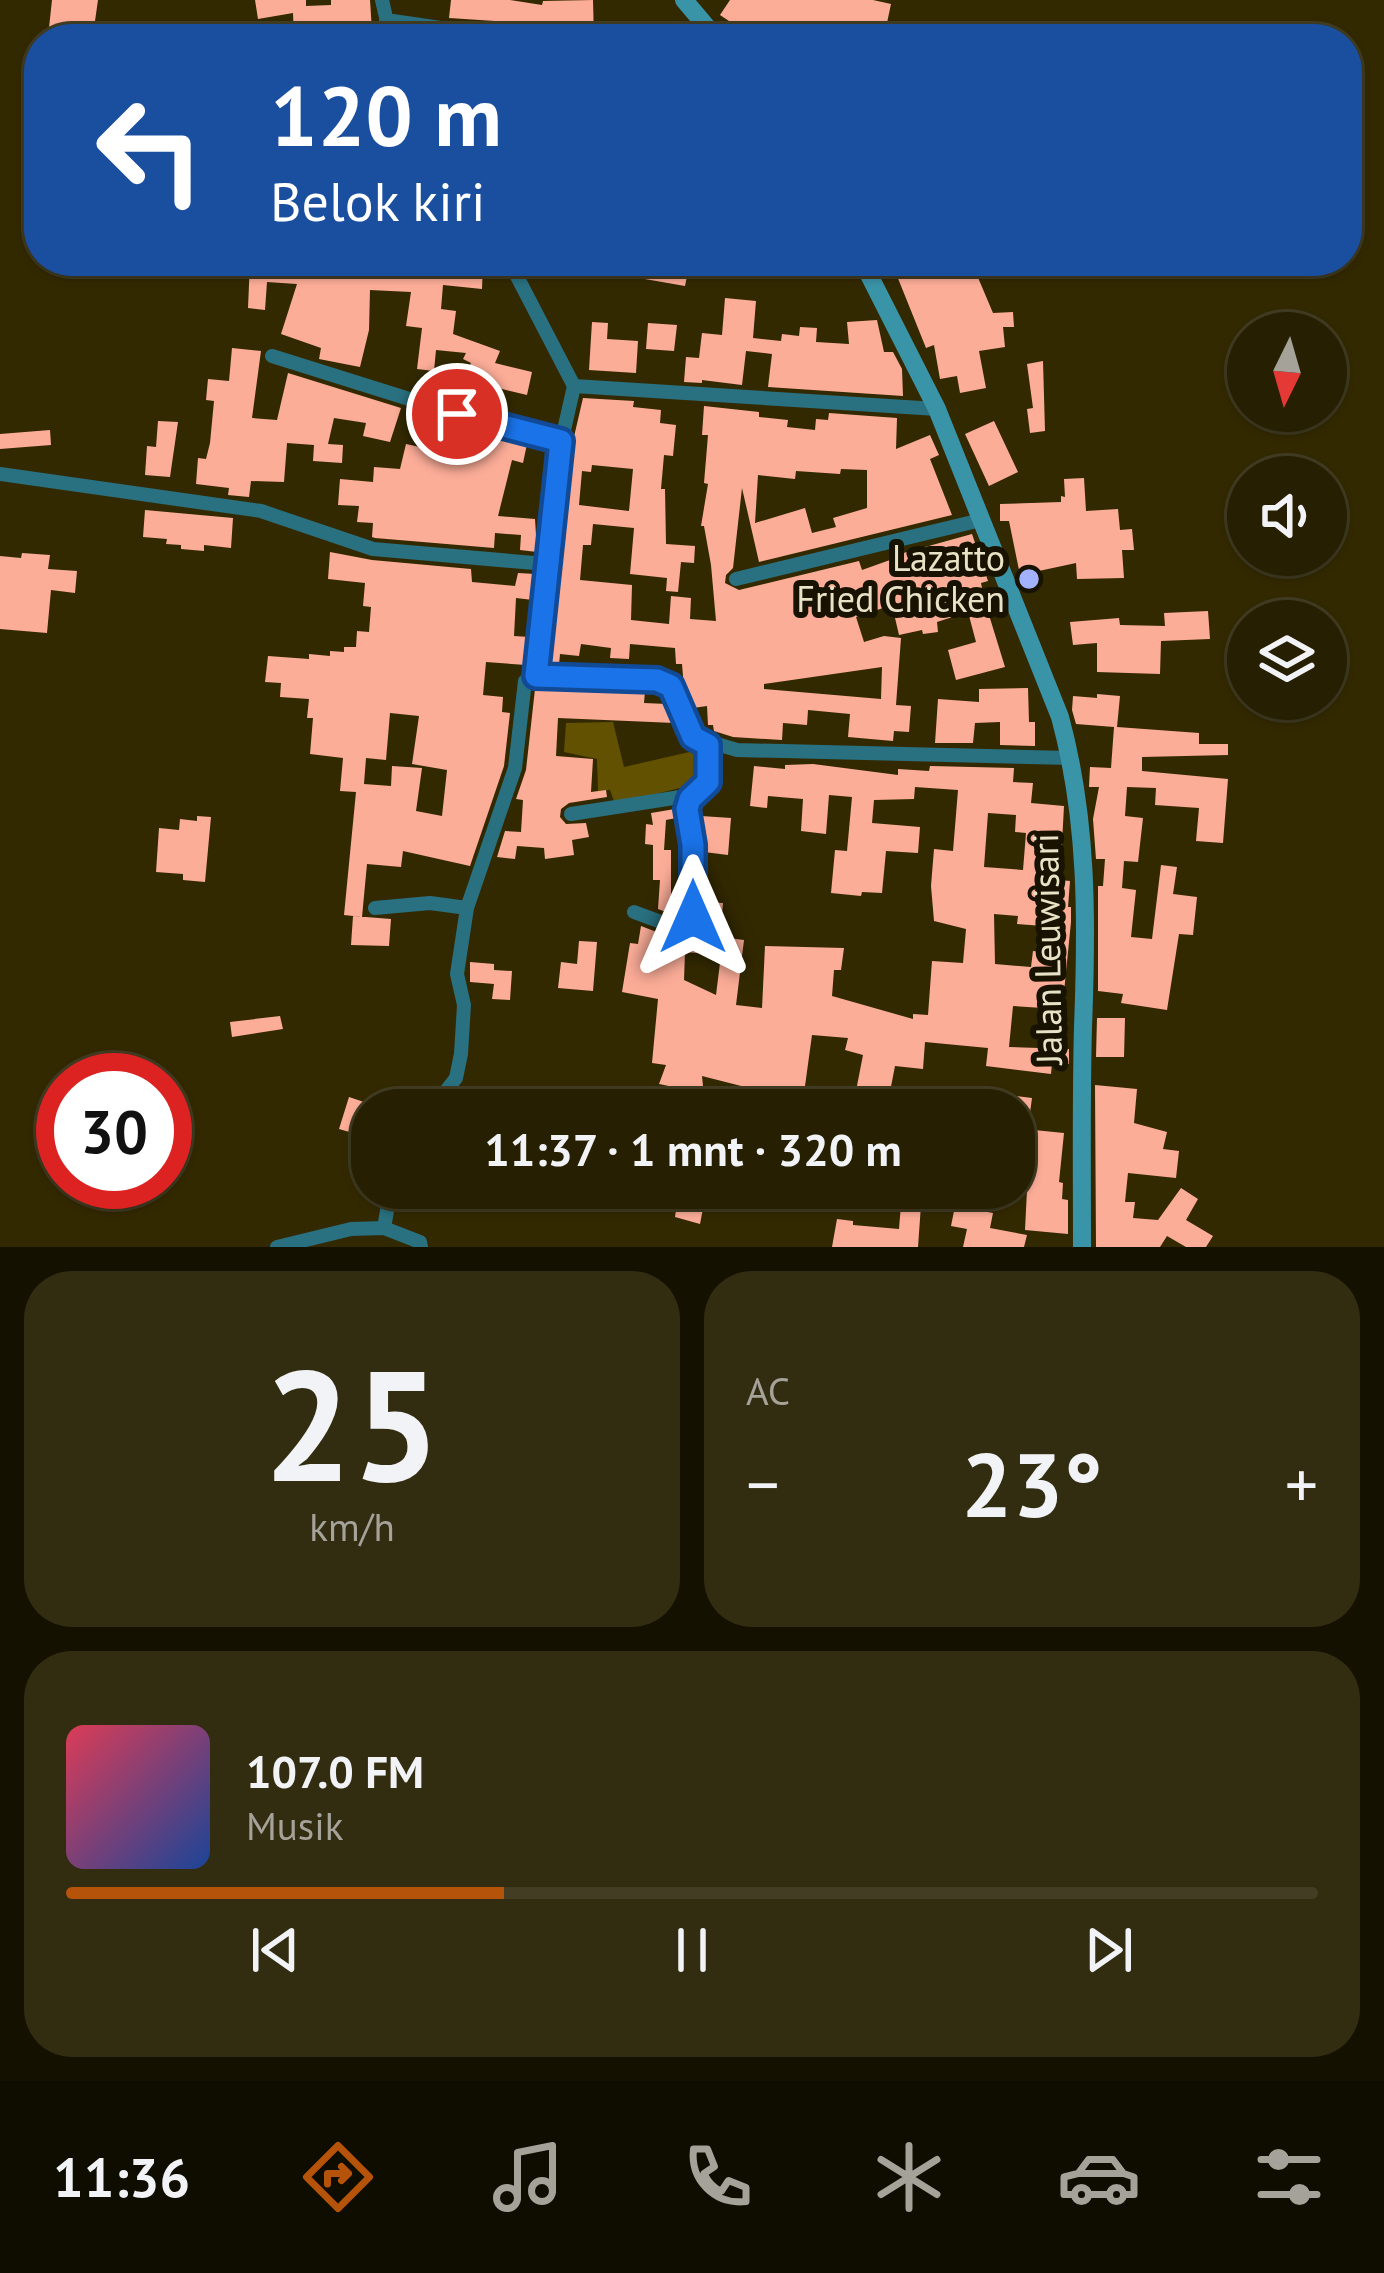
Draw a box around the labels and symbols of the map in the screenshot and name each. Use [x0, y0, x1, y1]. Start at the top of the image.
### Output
north arrow [1227, 312, 1347, 432]
pin [406, 363, 508, 465]
place label: Lazatto Fried Chicken [796, 534, 1005, 622]
marker: Lazatto Fried Chicken [1016, 566, 1042, 592]
street label: Jalan Leuwisari [1021, 833, 1072, 1067]
position arrow [630, 854, 756, 980]
speed limit sign: 30 [36, 1053, 192, 1209]

